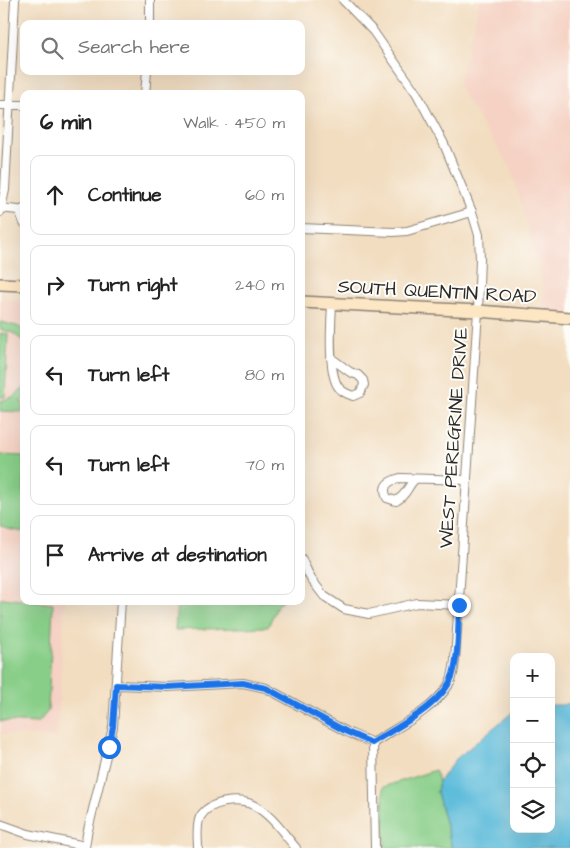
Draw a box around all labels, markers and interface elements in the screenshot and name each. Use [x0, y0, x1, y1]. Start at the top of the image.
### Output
search box [20, 20, 305, 75]
icon: search [38, 34, 66, 62]
text: Search here [78, 34, 190, 61]
text: 6 min [40, 108, 92, 137]
text: Walk · 450 m [183, 112, 285, 134]
icon: ahead [41, 181, 69, 209]
text: Continue [88, 182, 162, 209]
text: 60 m [245, 184, 284, 206]
icon: right [41, 271, 69, 299]
text: Turn right [88, 272, 177, 299]
street label: SOUTH QUENTIN ROAD [337, 273, 537, 311]
text: 240 m [235, 274, 284, 296]
street label: WEST PEREGRINE DRIVE [433, 327, 475, 549]
icon: left [41, 361, 69, 389]
text: Turn left [88, 362, 169, 389]
text: 80 m [245, 364, 284, 386]
icon: left [41, 451, 69, 479]
text: Turn left [88, 452, 169, 479]
text: 70 m [245, 454, 284, 476]
icon: arrive [41, 541, 69, 569]
text: Arrive at destination [88, 542, 267, 569]
route end [448, 594, 471, 617]
map controls [510, 653, 555, 833]
button: + [510, 653, 555, 698]
button: − [510, 698, 555, 743]
route start [98, 736, 121, 759]
button: locate [510, 743, 555, 788]
button: layers [510, 788, 555, 833]

